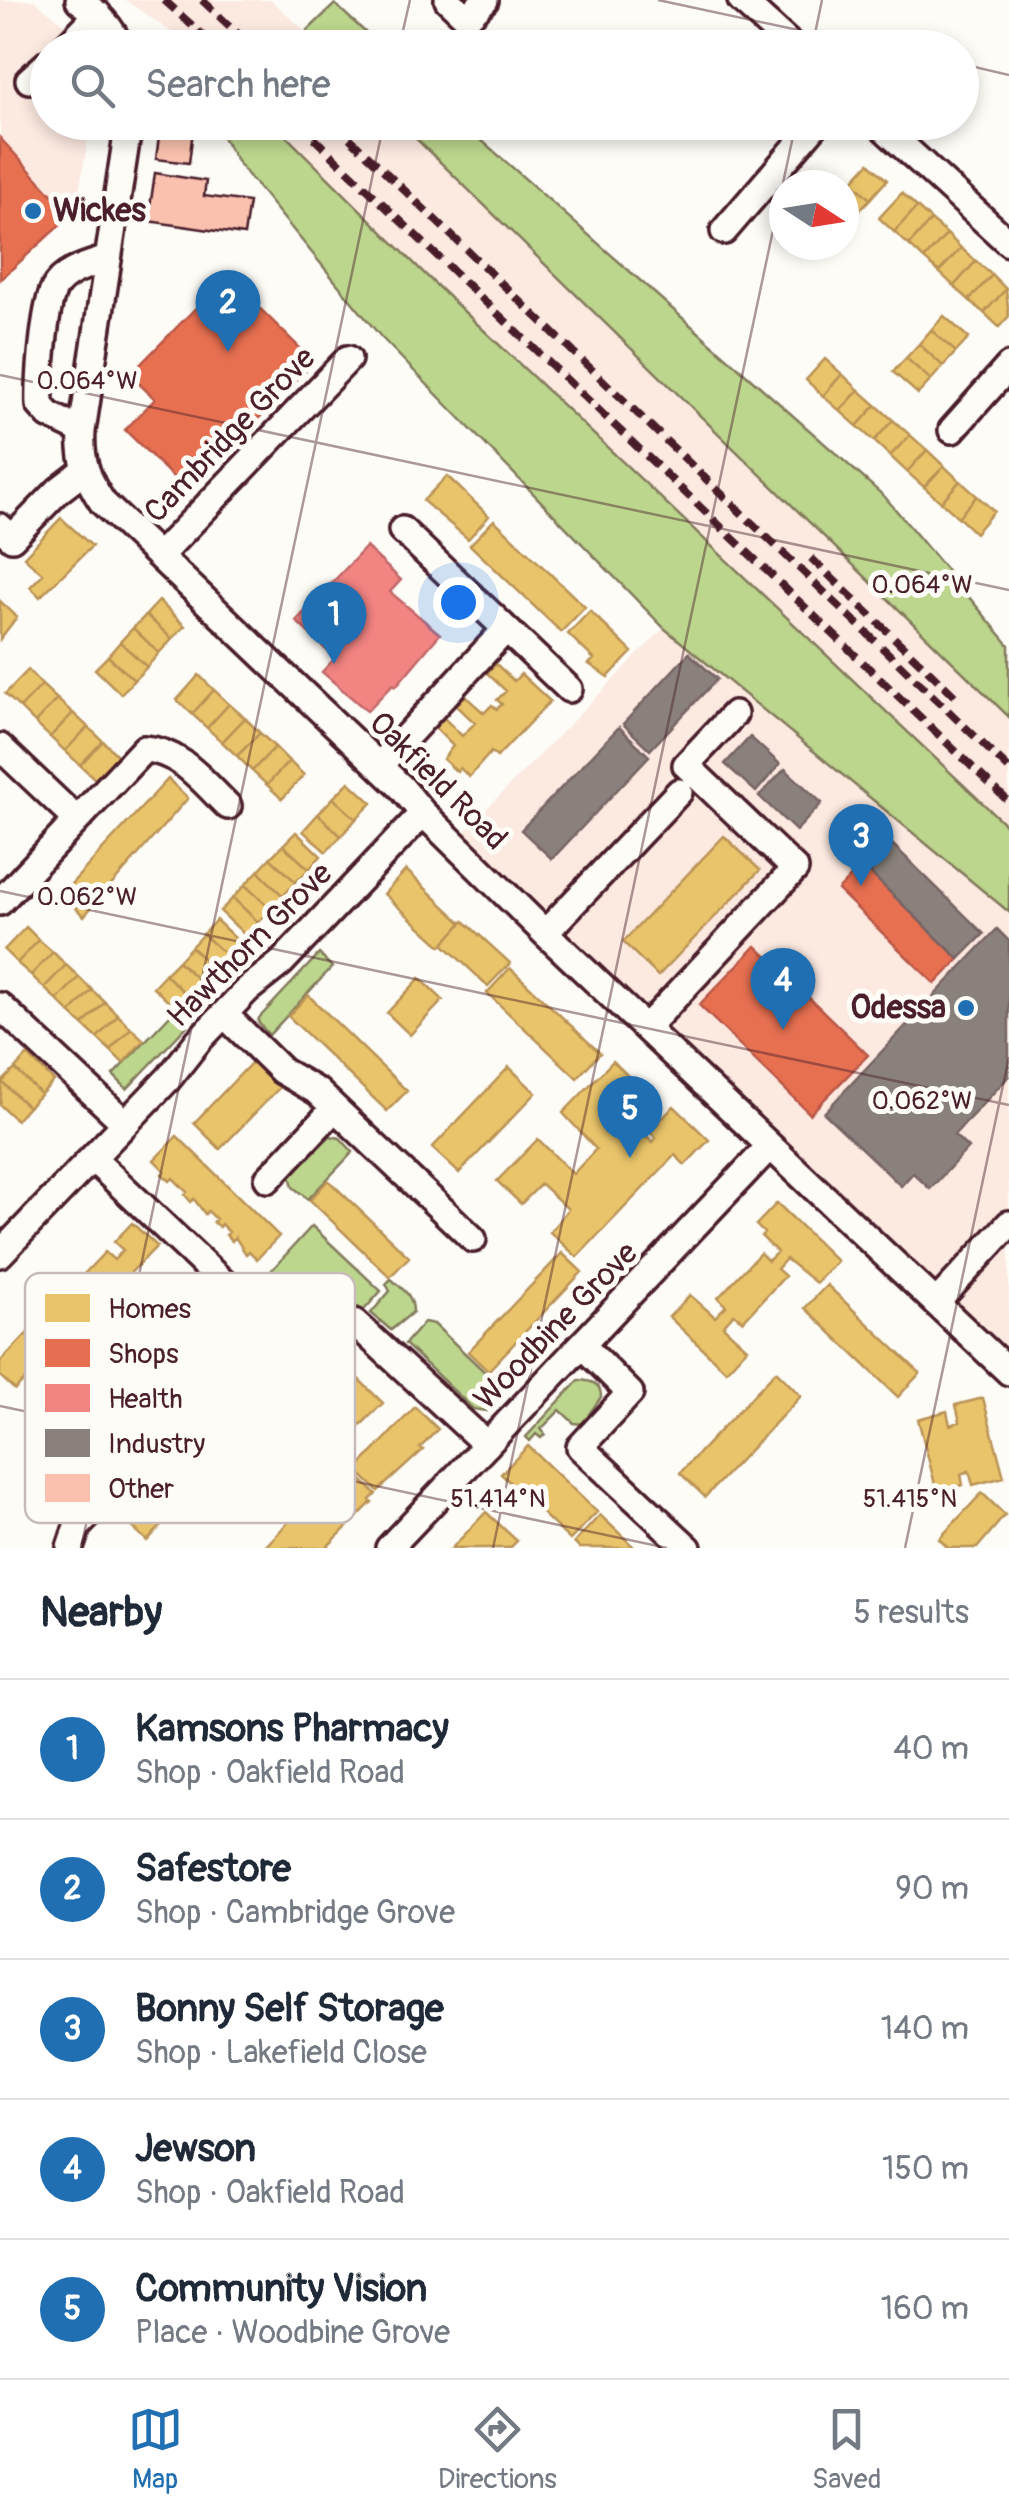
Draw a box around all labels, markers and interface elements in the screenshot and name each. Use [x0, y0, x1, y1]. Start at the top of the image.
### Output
search box [30, 30, 979, 140]
icon: search [65, 58, 120, 113]
text: Search here [145, 61, 331, 109]
north arrow [769, 170, 859, 260]
place label: Wickes [53, 191, 146, 231]
marker: Wickes [22, 200, 44, 222]
pin: 2 [196, 270, 260, 352]
street label: Cambridge Grove [136, 338, 324, 531]
text: 0.064°W [37, 366, 137, 397]
text: 0.064°W [872, 570, 972, 601]
your location [433, 577, 484, 628]
pin: 1 [302, 582, 366, 664]
street label: Oakfield Road [360, 703, 516, 859]
pin: 3 [828, 804, 894, 886]
street label: Hawthorn Grove [159, 854, 341, 1036]
text: 0.062°W [37, 882, 137, 913]
pin: 4 [750, 948, 816, 1030]
place label: Odessa [850, 988, 946, 1028]
marker: Odessa [955, 997, 977, 1019]
pin: 5 [598, 1076, 662, 1158]
text: 0.062°W [872, 1086, 972, 1117]
street label: Woodbine Grove [466, 1233, 646, 1419]
legend [25, 1273, 355, 1523]
text: Homes [108, 1292, 192, 1327]
text: Shops [108, 1337, 179, 1372]
text: Health [108, 1382, 183, 1417]
text: Industry [108, 1427, 205, 1462]
text: Other [108, 1472, 174, 1507]
text: 51.414°N [450, 1484, 546, 1515]
text: 51.415°N [863, 1484, 957, 1515]
text: Nearby [40, 1587, 162, 1639]
text: 5 results [854, 1593, 969, 1633]
text: Kamsons Pharmacy [135, 1705, 449, 1753]
text: 1 [66, 1729, 79, 1769]
text: 40 m [893, 1729, 969, 1769]
text: Shop · Oakfield Road [135, 1753, 405, 1793]
text: Safestore [135, 1845, 291, 1893]
text: 2 [64, 1869, 81, 1909]
text: 90 m [895, 1869, 969, 1909]
text: Shop · Cambridge Grove [135, 1893, 455, 1933]
text: Bonny Self Storage [135, 1985, 444, 2033]
text: 3 [64, 2009, 81, 2049]
text: 140 m [881, 2009, 969, 2049]
text: Shop · Lakefield Close [135, 2033, 427, 2073]
text: Jewson [135, 2125, 256, 2173]
text: 4 [63, 2149, 82, 2189]
text: 150 m [882, 2149, 969, 2189]
text: Shop · Oakfield Road [135, 2173, 405, 2213]
text: Community Vision [135, 2265, 427, 2313]
text: 5 [64, 2289, 81, 2329]
text: 160 m [881, 2289, 969, 2329]
text: Place · Woodbine Grove [135, 2313, 450, 2353]
tab: Map [128, 2402, 183, 2497]
tab: Directions [438, 2402, 557, 2497]
tab: Saved [812, 2402, 881, 2497]

